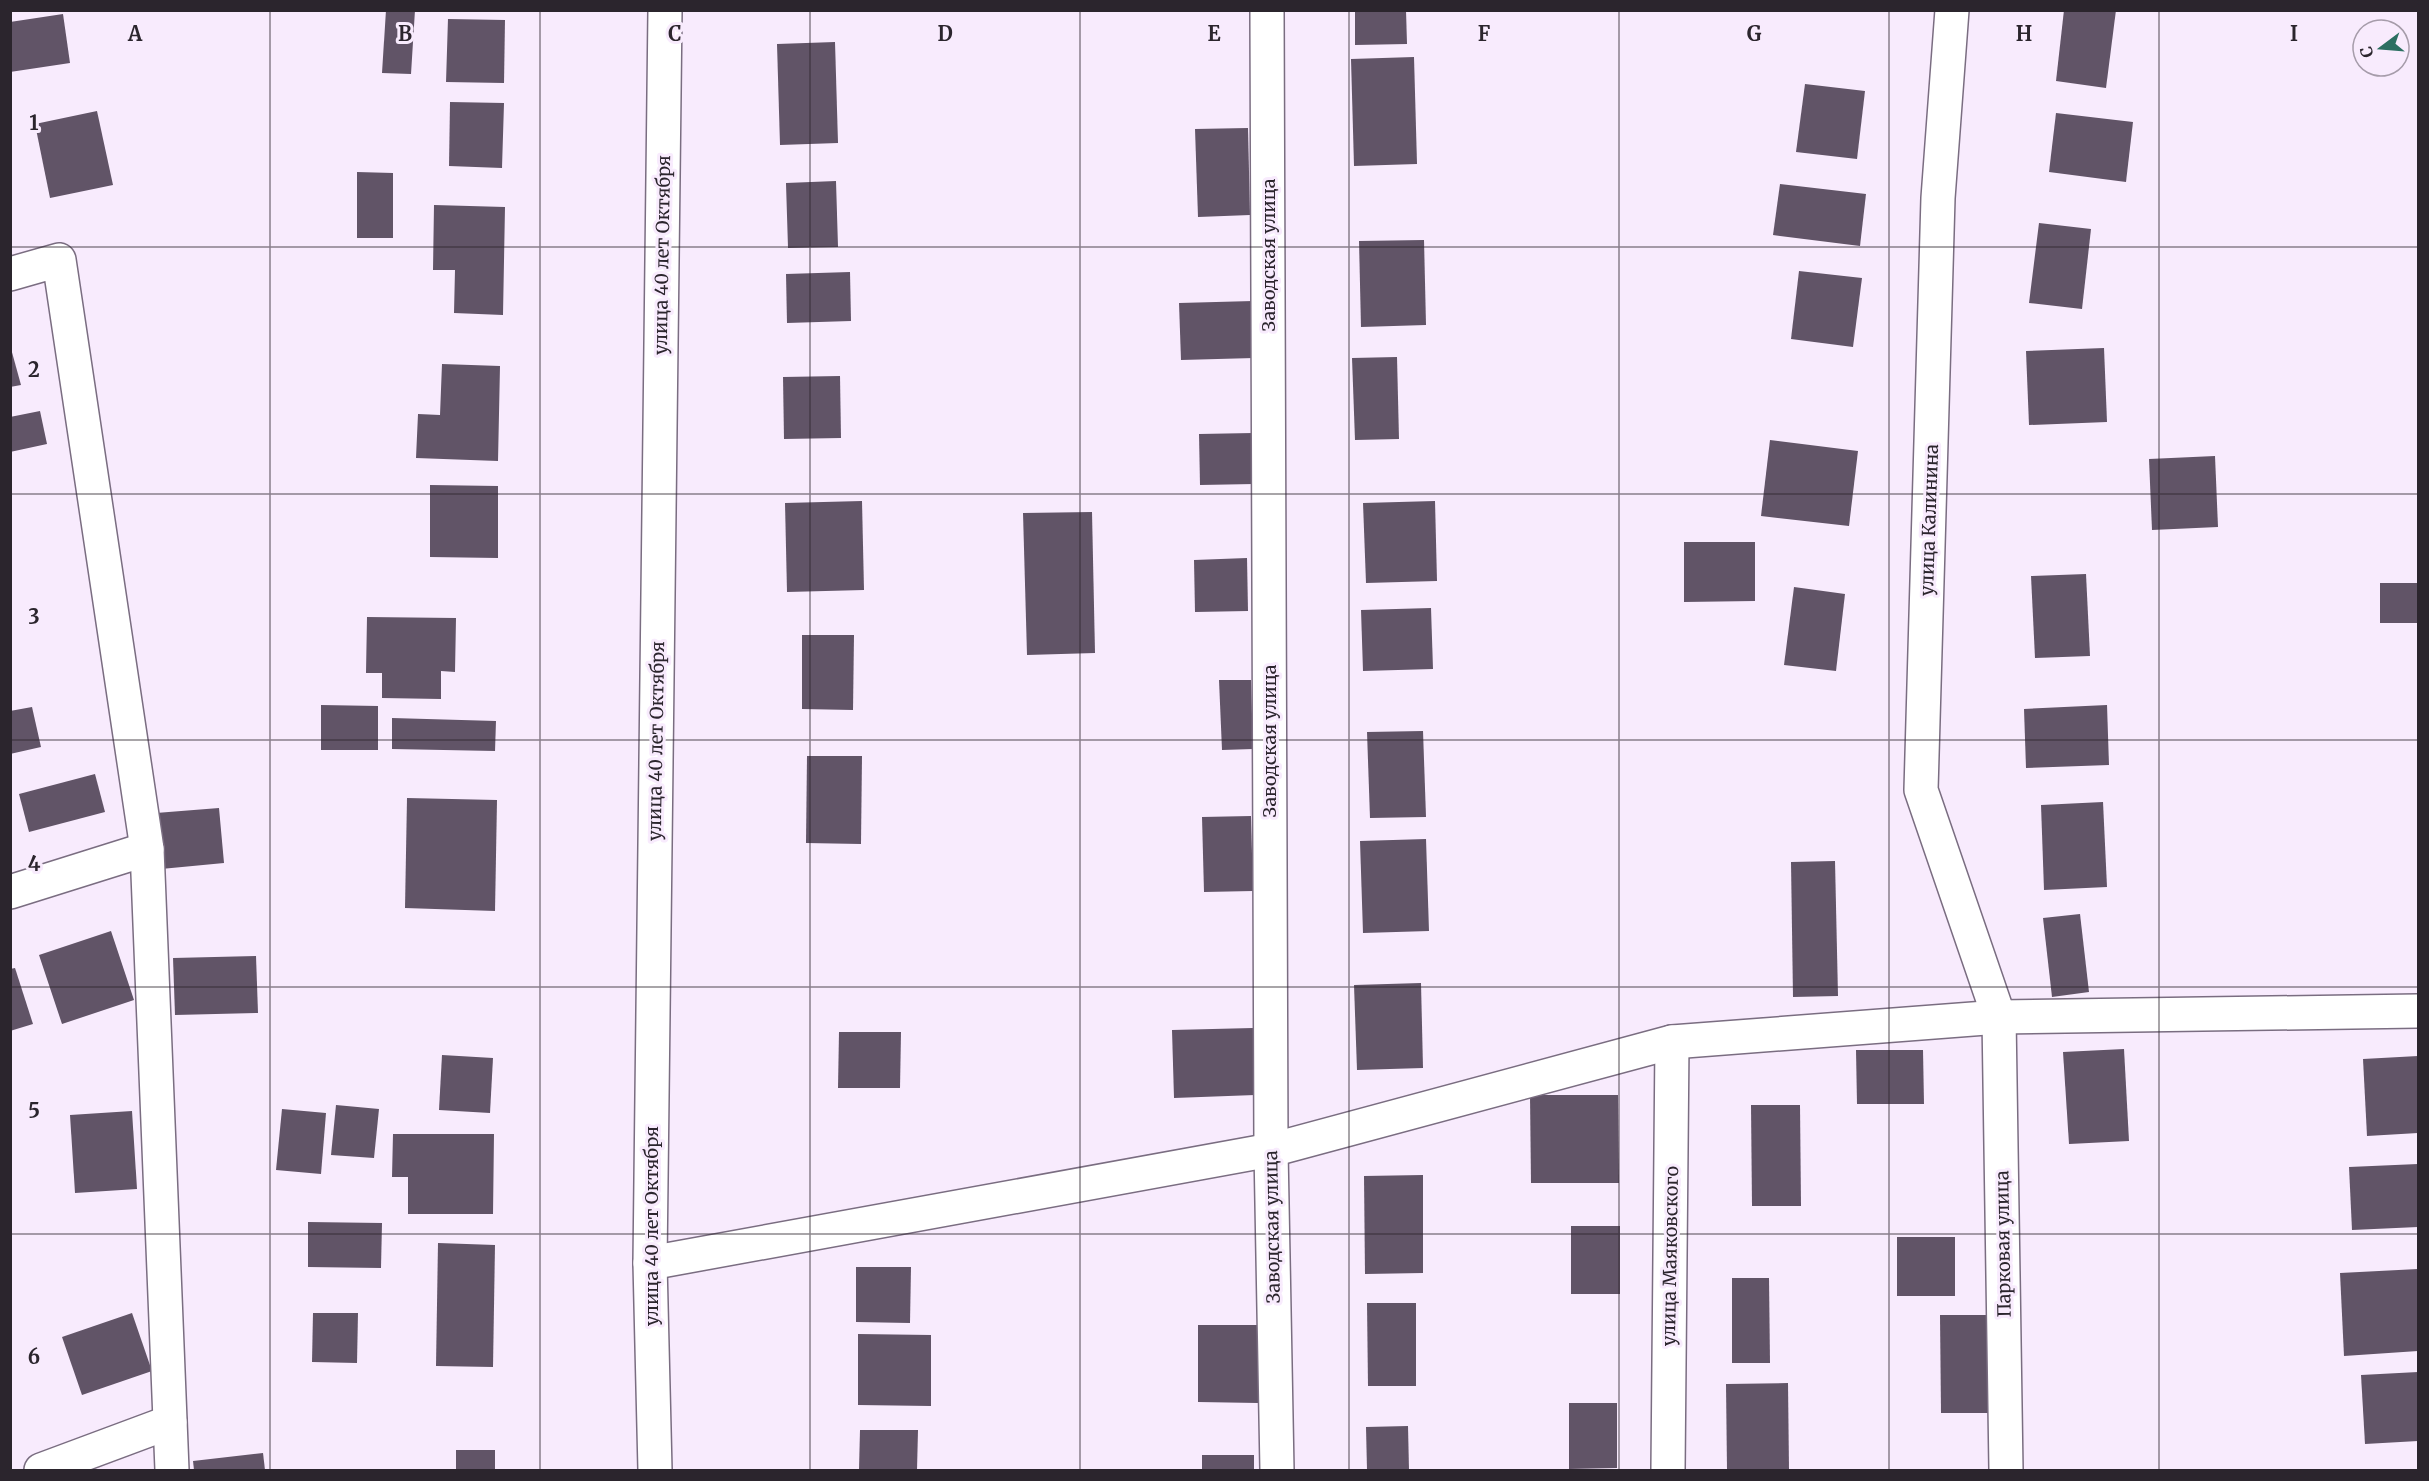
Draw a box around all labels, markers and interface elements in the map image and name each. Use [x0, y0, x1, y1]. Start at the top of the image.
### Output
north arrow [2351, 18, 2411, 78]
text: A [127, 21, 143, 46]
text: B [398, 21, 412, 46]
text: C [668, 21, 682, 46]
text: D [937, 21, 953, 46]
text: E [1207, 21, 1221, 46]
text: F [1478, 21, 1491, 46]
text: G [1747, 21, 1762, 46]
text: H [2016, 21, 2032, 46]
text: I [2290, 21, 2298, 46]
text: С [2356, 44, 2378, 60]
text: 1 [29, 110, 39, 135]
street label: улица 40 лет Октября [649, 155, 675, 355]
street label: Заводская улица [1257, 178, 1280, 331]
text: 2 [28, 357, 40, 382]
street label: улица Калинина [1915, 443, 1943, 596]
text: 3 [28, 604, 40, 629]
street label: улица 40 лет Октября [643, 641, 669, 841]
street label: Заводская улица [1258, 664, 1281, 817]
text: 4 [28, 851, 41, 876]
text: 5 [28, 1098, 40, 1123]
street label: улица 40 лет Октября [640, 1126, 663, 1326]
street label: Заводская улица [1259, 1150, 1285, 1304]
street label: улица Маяковского [1657, 1166, 1683, 1346]
street label: Парковая улица [1990, 1170, 2016, 1318]
text: 6 [28, 1344, 40, 1369]

